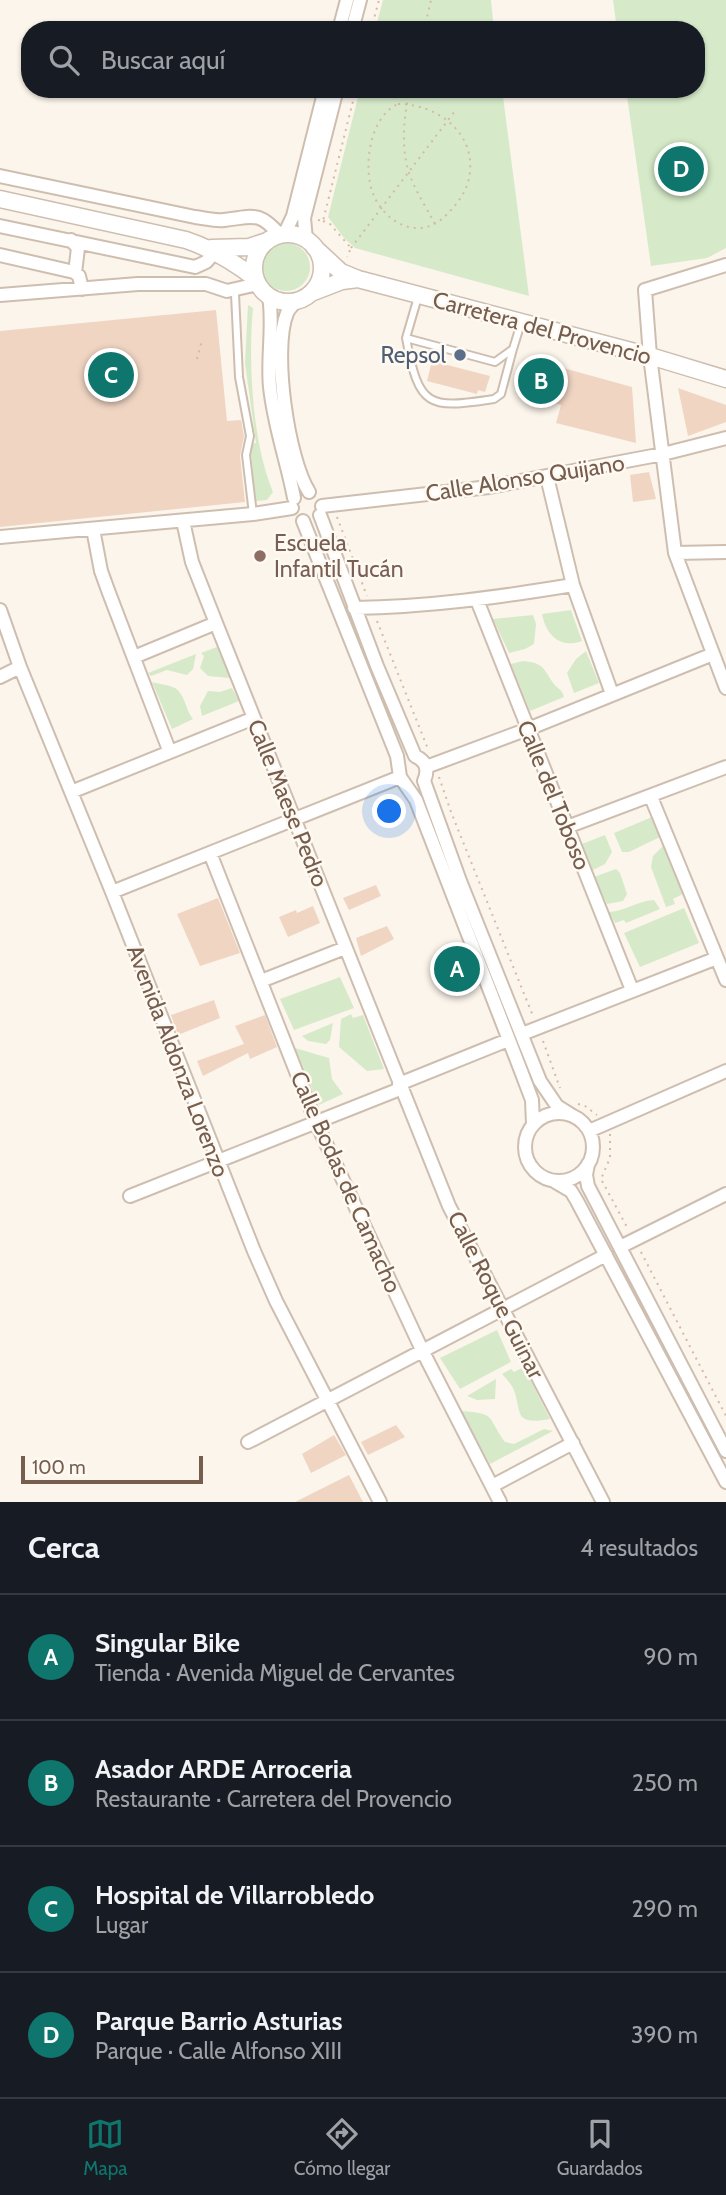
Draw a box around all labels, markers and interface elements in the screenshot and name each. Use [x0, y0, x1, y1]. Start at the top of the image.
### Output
search box [21, 21, 705, 98]
icon: search [45, 41, 83, 79]
text: Buscar aquí [101, 44, 225, 76]
pin: D [658, 143, 704, 195]
street label: Carretera del Provencio [430, 285, 654, 371]
place label: Repsol [380, 341, 447, 369]
marker: Repsol [452, 347, 468, 363]
pin: C [88, 349, 134, 401]
pin: B [518, 355, 564, 407]
street label: Calle Alonso Quijano [424, 448, 626, 508]
place label: Escuela Infantil Tucán [274, 529, 404, 583]
marker: Escuela Infantil Tucán [252, 548, 268, 564]
street label: Calle Maese Pedro [242, 715, 334, 891]
street label: Calle del Toboso [511, 716, 597, 874]
your location [372, 794, 406, 828]
street label: Avenida Aldonza Lorenzo [121, 941, 235, 1181]
pin: A [434, 943, 480, 995]
street label: Calle Bodas de Camacho [285, 1067, 407, 1297]
street label: Calle Roque Guinar [442, 1207, 551, 1384]
scale bar [21, 1453, 203, 1485]
text: 100 m [32, 1456, 86, 1479]
text: Cerca [28, 1529, 100, 1566]
text: 4 resultados [580, 1534, 698, 1562]
text: Singular Bike [95, 1627, 240, 1659]
text: A [44, 1643, 58, 1671]
text: 90 m [644, 1643, 698, 1671]
text: Tienda · Avenida Miguel de Cervantes [95, 1659, 455, 1687]
text: Asador ARDE Arroceria [95, 1753, 352, 1785]
text: B [44, 1769, 58, 1797]
text: 250 m [632, 1769, 698, 1797]
text: Restaurante · Carretera del Provencio [95, 1785, 452, 1813]
text: Hospital de Villarrobledo [95, 1879, 374, 1911]
text: C [44, 1895, 58, 1923]
text: 290 m [631, 1895, 698, 1923]
text: Lugar [95, 1911, 148, 1939]
text: Parque Barrio Asturias [95, 2005, 343, 2037]
text: D [43, 2021, 59, 2049]
text: 390 m [631, 2021, 698, 2049]
text: Parque · Calle Alfonso XIII [95, 2037, 342, 2065]
tab: Mapa [83, 2115, 127, 2180]
tab: Cómo llegar [294, 2115, 390, 2180]
tab: Guardados [557, 2115, 643, 2180]

